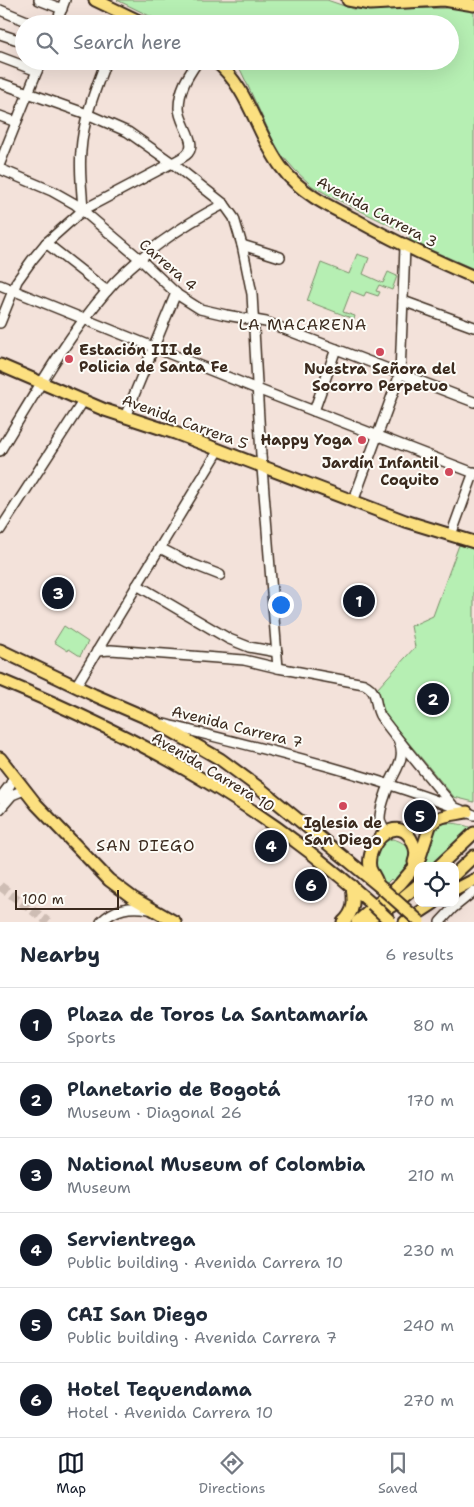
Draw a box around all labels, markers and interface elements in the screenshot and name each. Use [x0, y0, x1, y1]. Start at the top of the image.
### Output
search box [15, 15, 459, 70]
icon: search [33, 29, 61, 57]
text: Search here [73, 30, 182, 55]
street label: Avenida Carrera 3 [313, 172, 441, 252]
street label: Carrera 4 [135, 234, 201, 296]
district label: LA MACARENA [239, 314, 367, 335]
place label: Estación III de Policia de Santa Fe [79, 340, 228, 377]
marker: Nuestra Señora del Socorro Perpetuo [374, 346, 386, 358]
marker: Estación III de Policia de Santa Fe [63, 353, 75, 365]
place label: Nuestra Señora del Socorro Perpetuo [304, 359, 456, 396]
street label: Avenida Carrera 5 [119, 390, 251, 454]
place label: Happy Yoga [261, 430, 353, 450]
marker: Happy Yoga [356, 434, 368, 446]
place label: Jardín Infantil Coquito [322, 453, 439, 490]
marker: Jardín Infantil Coquito [443, 466, 455, 478]
pin: 3 [42, 574, 74, 612]
pin: 1 [343, 582, 375, 620]
your location [268, 592, 294, 618]
pin: 2 [417, 680, 449, 718]
street label: Avenida Carrera 7 [170, 701, 304, 753]
street label: Avenida Carrera 10 [148, 727, 278, 817]
pin: 5 [404, 797, 436, 835]
marker: Iglesia de San Diego [337, 800, 349, 812]
place label: Iglesia de San Diego [304, 813, 382, 850]
pin: 4 [255, 827, 287, 865]
district label: SAN DIEGO [96, 835, 196, 856]
map controls [414, 862, 459, 907]
button: locate [414, 862, 459, 907]
pin: 6 [295, 866, 327, 904]
scale bar [15, 887, 119, 910]
text: 100 m [22, 890, 64, 908]
text: Nearby [20, 941, 100, 969]
text: 6 results [385, 944, 454, 965]
text: Plaza de Toros La Santamaría [67, 1002, 368, 1027]
text: 1 [32, 1015, 40, 1036]
text: 80 m [413, 1015, 454, 1036]
text: Sports [67, 1027, 116, 1048]
text: Planetario de Bogotá [67, 1077, 280, 1102]
text: 2 [30, 1090, 42, 1111]
text: 170 m [407, 1090, 454, 1111]
text: Museum · Diagonal 26 [67, 1102, 242, 1123]
text: National Museum of Colombia [67, 1152, 365, 1177]
text: 3 [30, 1165, 42, 1186]
text: 210 m [407, 1165, 454, 1186]
text: Museum [67, 1177, 131, 1198]
text: Servientrega [67, 1227, 196, 1252]
text: 4 [30, 1240, 42, 1261]
text: 230 m [402, 1240, 454, 1261]
text: Public building · Avenida Carrera 10 [67, 1252, 343, 1273]
text: CAI San Diego [67, 1302, 208, 1327]
text: 5 [31, 1315, 41, 1336]
text: 240 m [402, 1315, 454, 1336]
text: Public building · Avenida Carrera 7 [67, 1327, 337, 1348]
text: Hotel Tequendama [67, 1377, 252, 1402]
text: 6 [30, 1390, 42, 1411]
text: 270 m [403, 1390, 454, 1411]
text: Hotel · Avenida Carrera 10 [67, 1402, 273, 1423]
tab: Map [56, 1449, 86, 1497]
tab: Directions [199, 1449, 266, 1497]
tab: Saved [378, 1449, 418, 1497]

